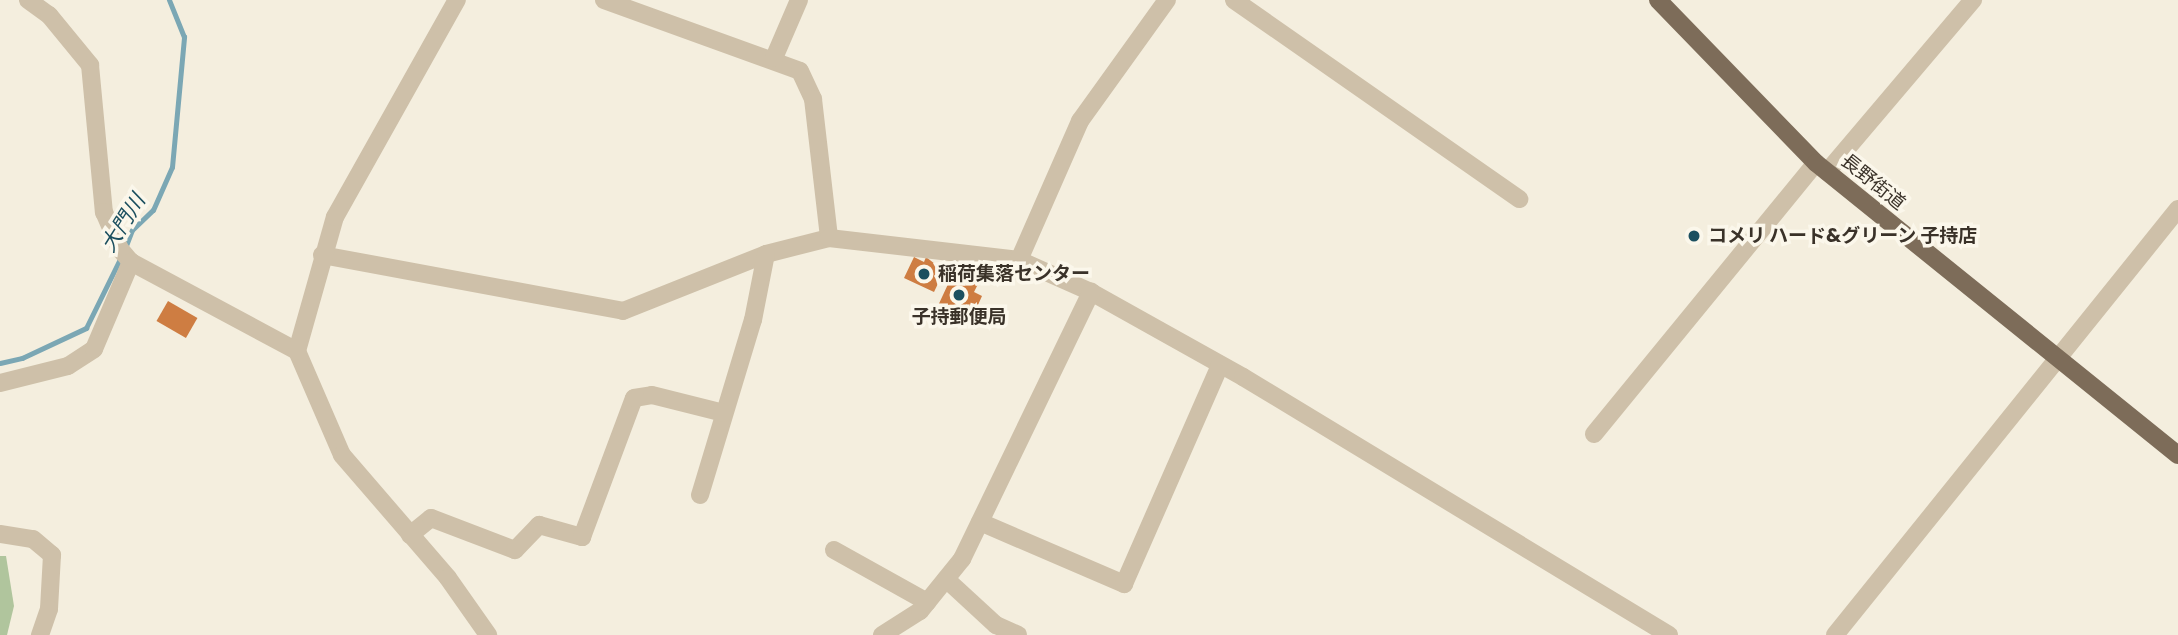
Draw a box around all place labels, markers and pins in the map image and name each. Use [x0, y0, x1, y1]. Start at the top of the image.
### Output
place label: コメリ ハード&グリーン 子持店 [1708, 225, 1978, 247]
marker: コメリ ハード&グリーン 子持店 [1686, 228, 1702, 244]
place label: 稲荷集落センター [938, 263, 1090, 285]
marker: 稲荷集落センター [916, 266, 932, 282]
marker: 子持郵便局 [951, 287, 967, 303]
place label: 子持郵便局 [912, 306, 1006, 328]

